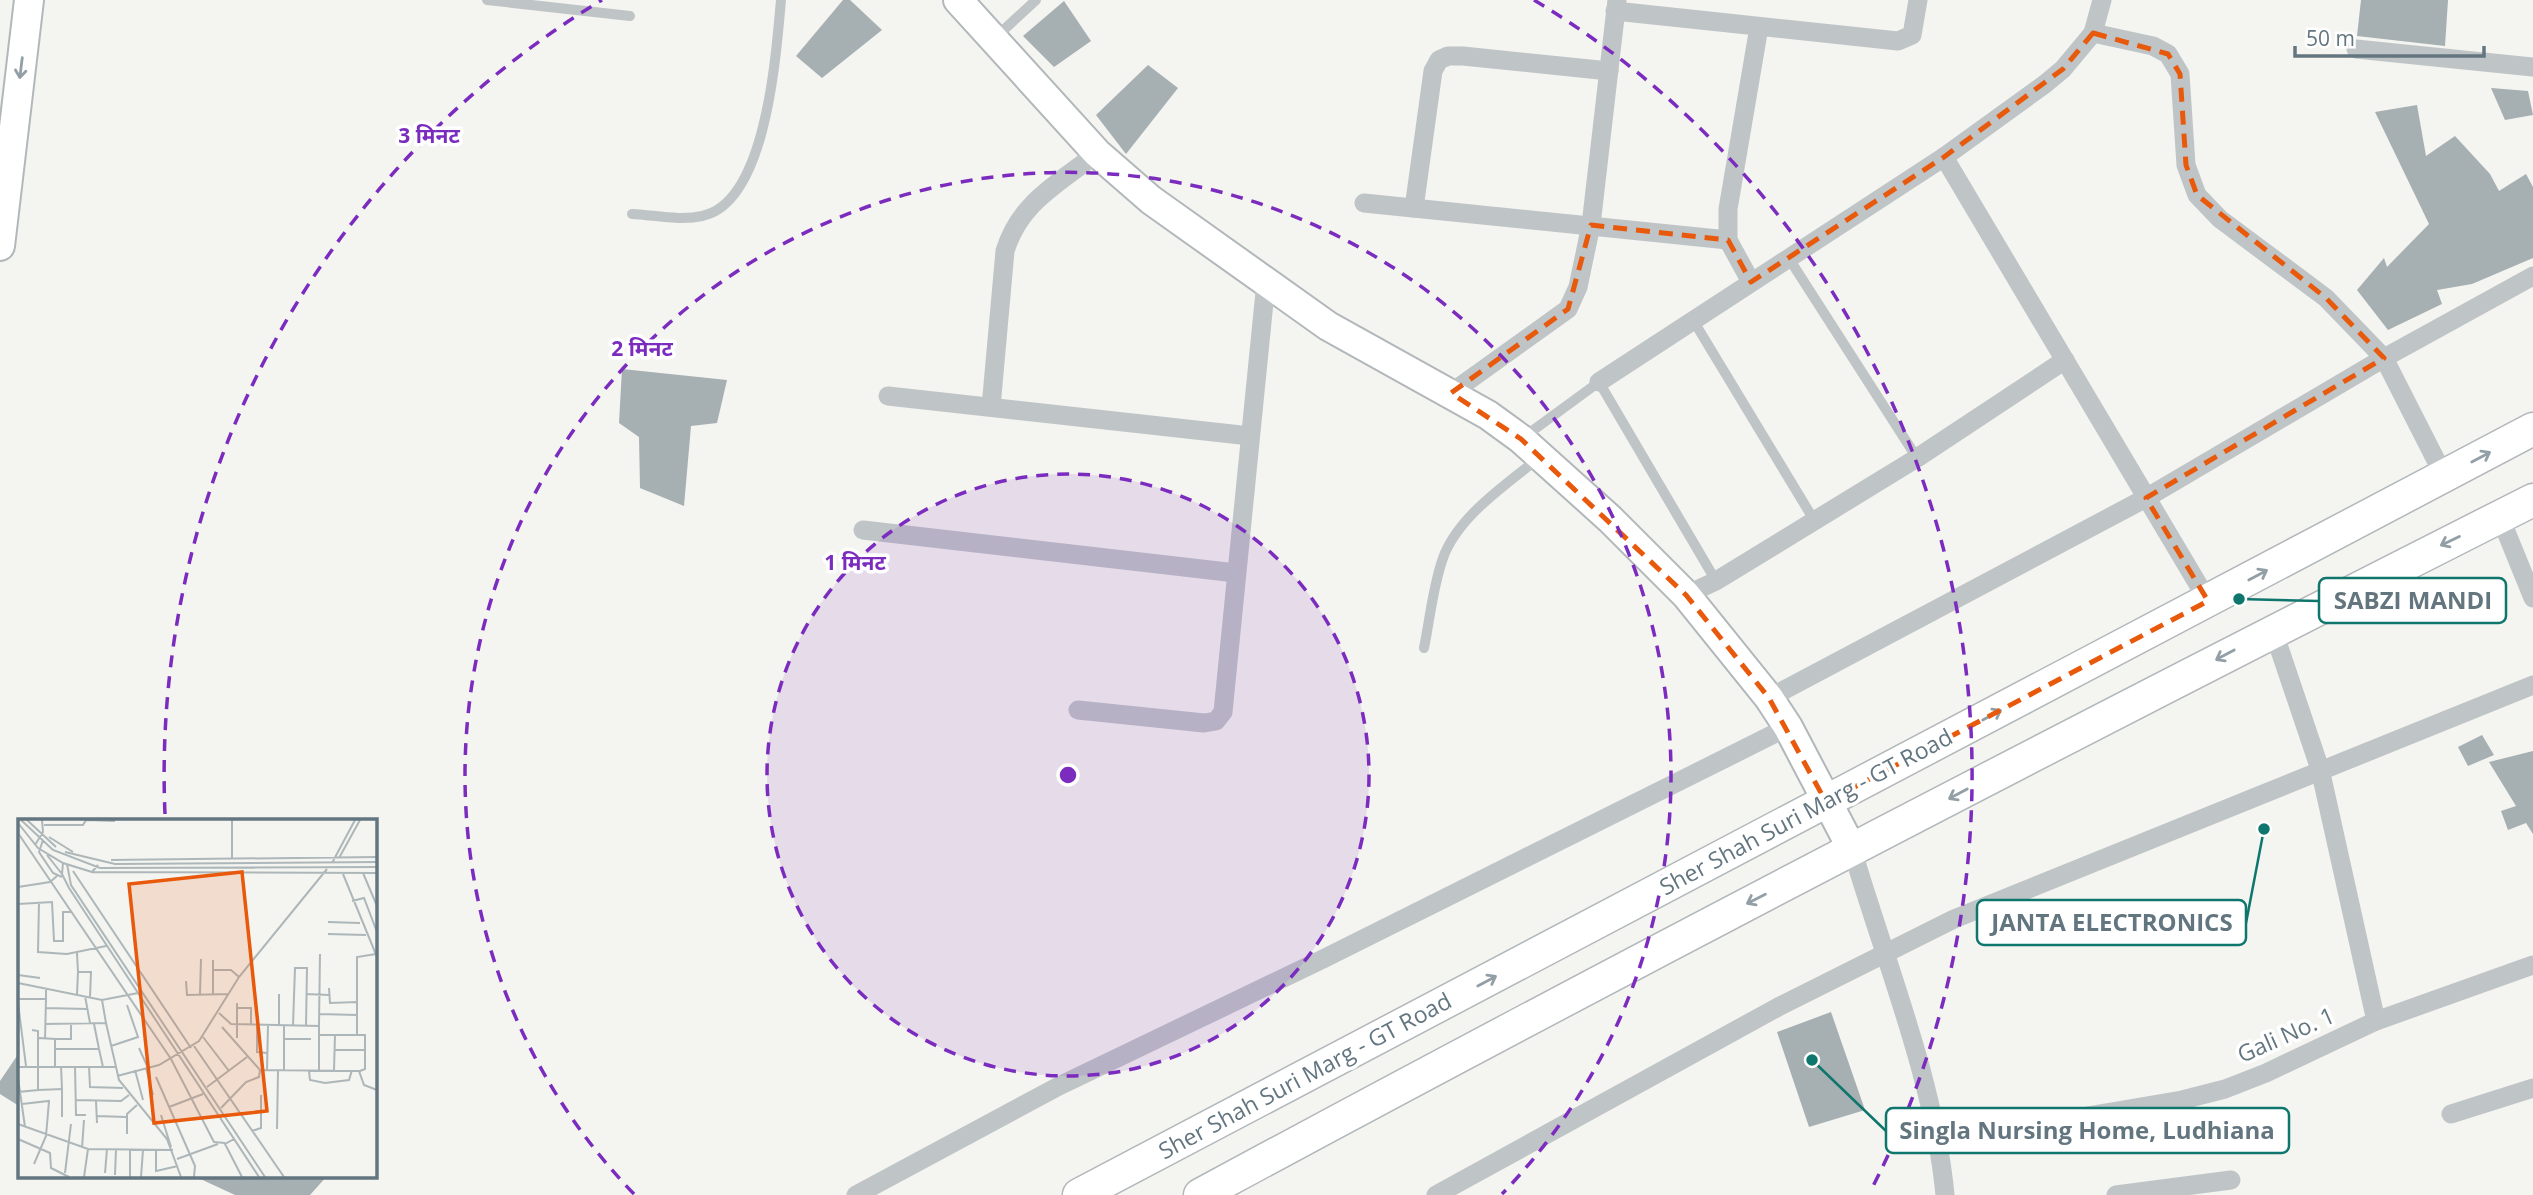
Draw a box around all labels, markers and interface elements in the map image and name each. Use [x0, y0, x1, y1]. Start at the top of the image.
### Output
scale bar [2295, 14, 2484, 58]
text: 50 m [2306, 24, 2355, 52]
one-way arrow [15, 56, 28, 79]
text: 3 मिनट [398, 121, 460, 149]
text: 2 मिनट [611, 334, 673, 362]
one-way arrow [2470, 449, 2490, 463]
one-way arrow [2440, 535, 2461, 549]
text: 1 मिनट [824, 548, 886, 576]
one-way arrow [2247, 567, 2268, 581]
callout: SABZI MANDI [2319, 578, 2506, 623]
text: SABZI MANDI [2334, 583, 2492, 616]
one-way arrow [2215, 648, 2236, 662]
one-way arrow [1981, 708, 2001, 722]
street label: Sher Shah Suri Marg - GT Road [1653, 720, 1958, 902]
centre of rings [1056, 763, 1080, 787]
one-way arrow [1948, 788, 1969, 801]
inset map [18, 819, 376, 1178]
one-way arrow [1746, 893, 1767, 906]
callout: JANTA ELECTRONICS [1977, 900, 2246, 945]
text: JANTA ELECTRONICS [1989, 905, 2233, 938]
one-way arrow [1476, 973, 1497, 987]
street label: Sher Shah Suri Marg - GT Road [1152, 984, 1457, 1166]
street label: Gali No. 1 [2232, 998, 2339, 1070]
callout: Singla Nursing Home, Ludhiana [1886, 1108, 2289, 1153]
text: Singla Nursing Home, Ludhiana [1899, 1113, 2275, 1146]

